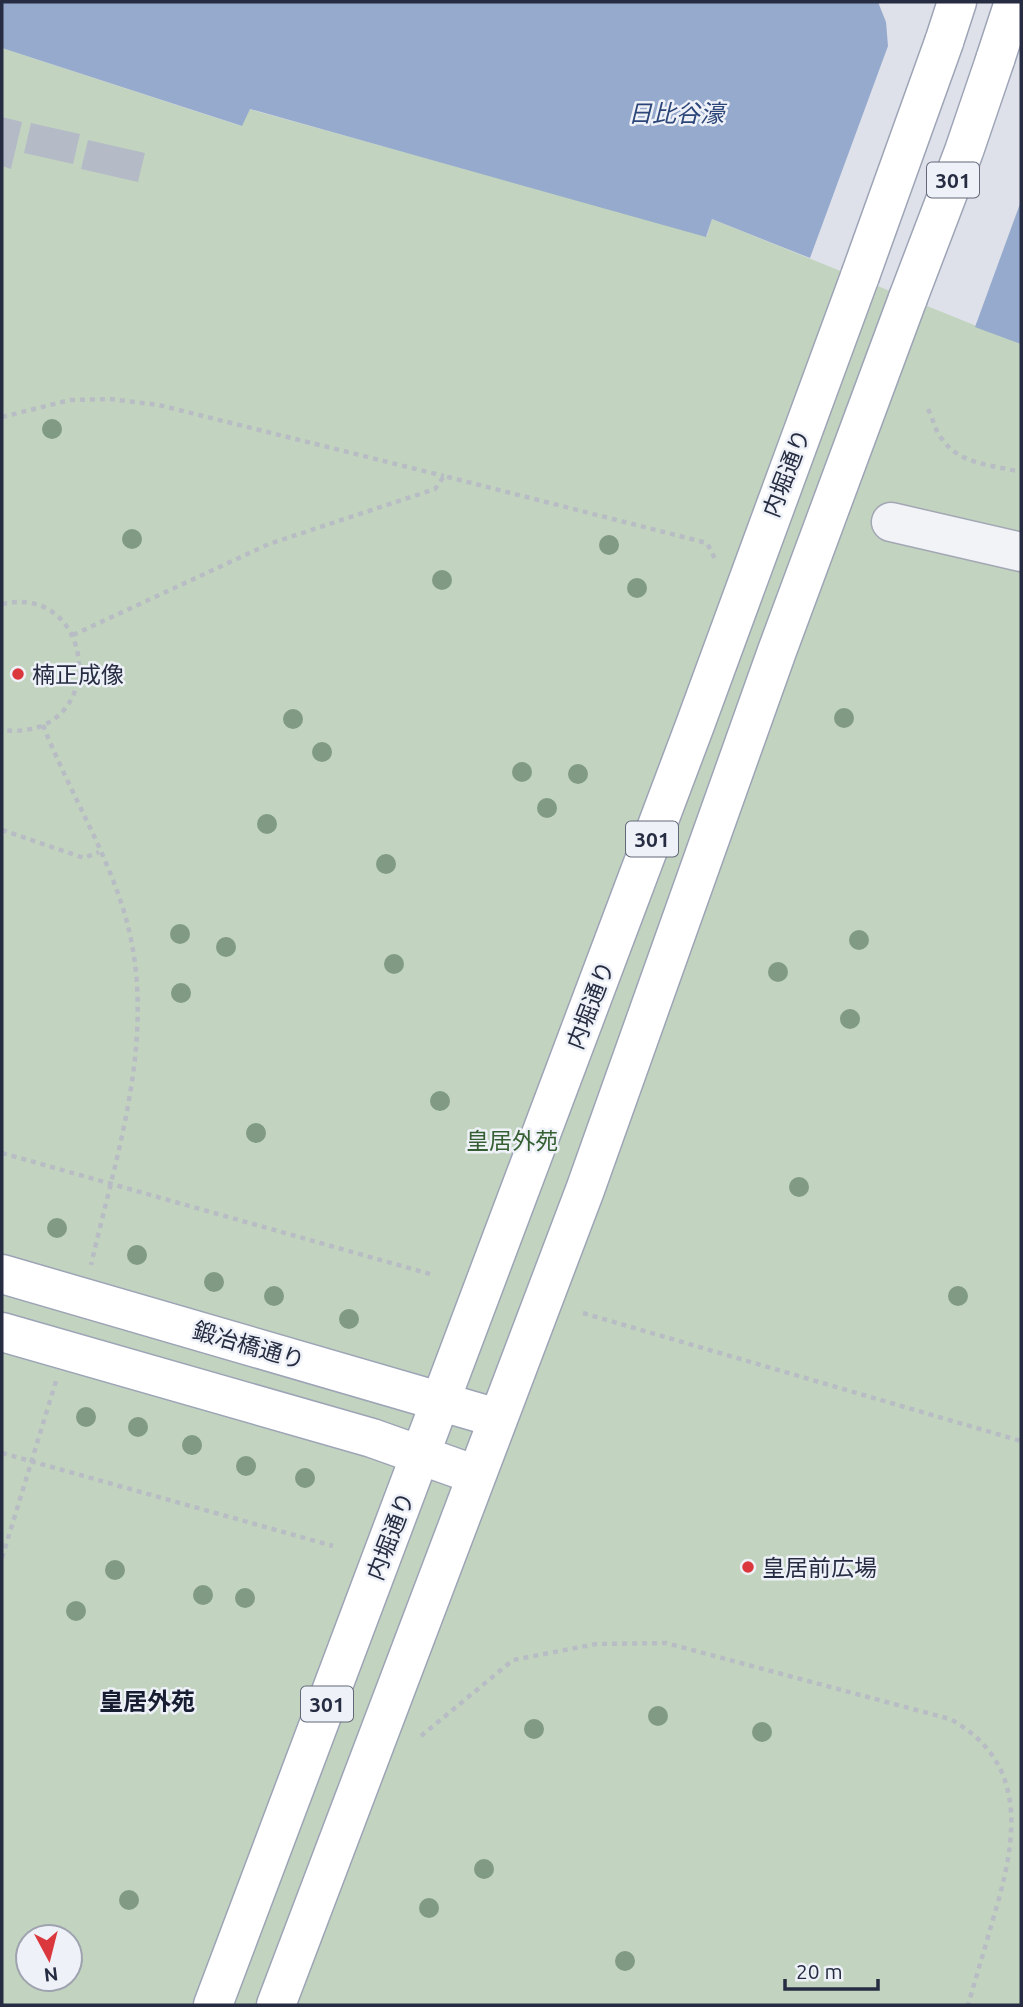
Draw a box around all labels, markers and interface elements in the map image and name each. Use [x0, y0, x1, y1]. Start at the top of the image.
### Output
water label: 日比谷濠 [628, 100, 728, 127]
road number: 301 [927, 162, 979, 198]
street label: 内堀通り [758, 426, 814, 520]
place label: 楠正成像 [32, 662, 124, 687]
marker: 楠正成像 [10, 666, 26, 682]
road number: 301 [626, 822, 678, 856]
street label: 内堀通り [562, 958, 618, 1052]
park label: 皇居外苑 [466, 1128, 558, 1153]
street label: 鍛冶橋通り [190, 1317, 308, 1373]
street label: 内堀通り [362, 1489, 418, 1583]
place label: 皇居前広場 [762, 1555, 877, 1580]
marker: 皇居前広場 [740, 1559, 756, 1575]
road number: 301 [301, 1686, 353, 1722]
district label: 皇居外苑 [99, 1688, 195, 1715]
north arrow [14, 1923, 84, 1993]
scale bar [785, 1948, 878, 1992]
text: 20 m [796, 1959, 843, 1983]
text: N [43, 1963, 59, 1987]

